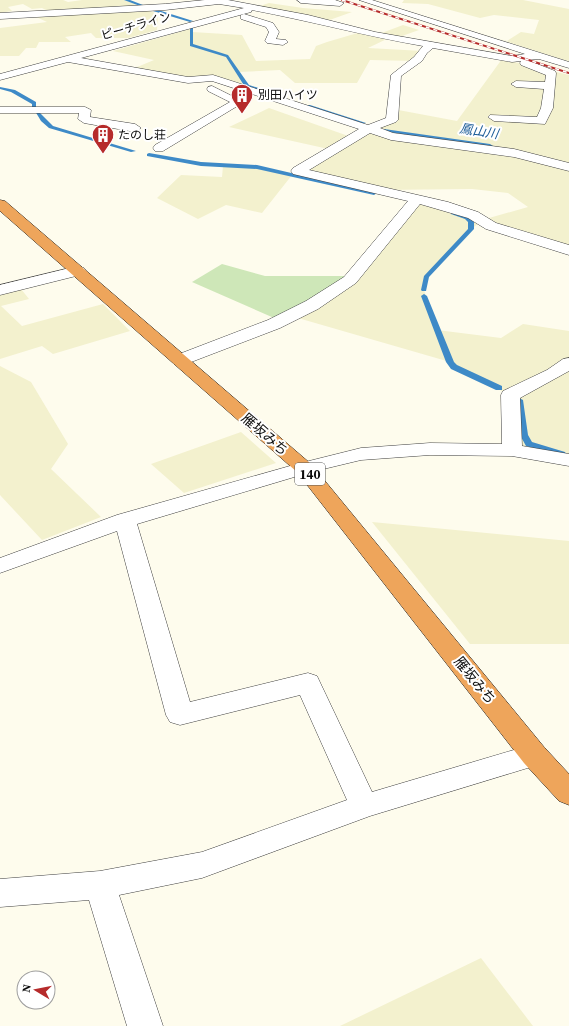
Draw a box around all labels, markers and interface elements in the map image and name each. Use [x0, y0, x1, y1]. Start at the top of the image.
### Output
street label: ピーチライン [99, 8, 173, 44]
building icon: 別田ハイツ [229, 82, 255, 115]
place label: 別田ハイツ [258, 87, 318, 103]
water label: 鳳山川 [458, 120, 502, 143]
building icon: たのし荘 [90, 122, 116, 155]
place label: たのし荘 [118, 127, 166, 143]
street label: 雁坂みち [237, 408, 293, 460]
road number: 140 [295, 463, 325, 485]
street label: 雁坂みち [450, 652, 500, 708]
north arrow [16, 970, 56, 1010]
text: N [19, 983, 35, 994]

